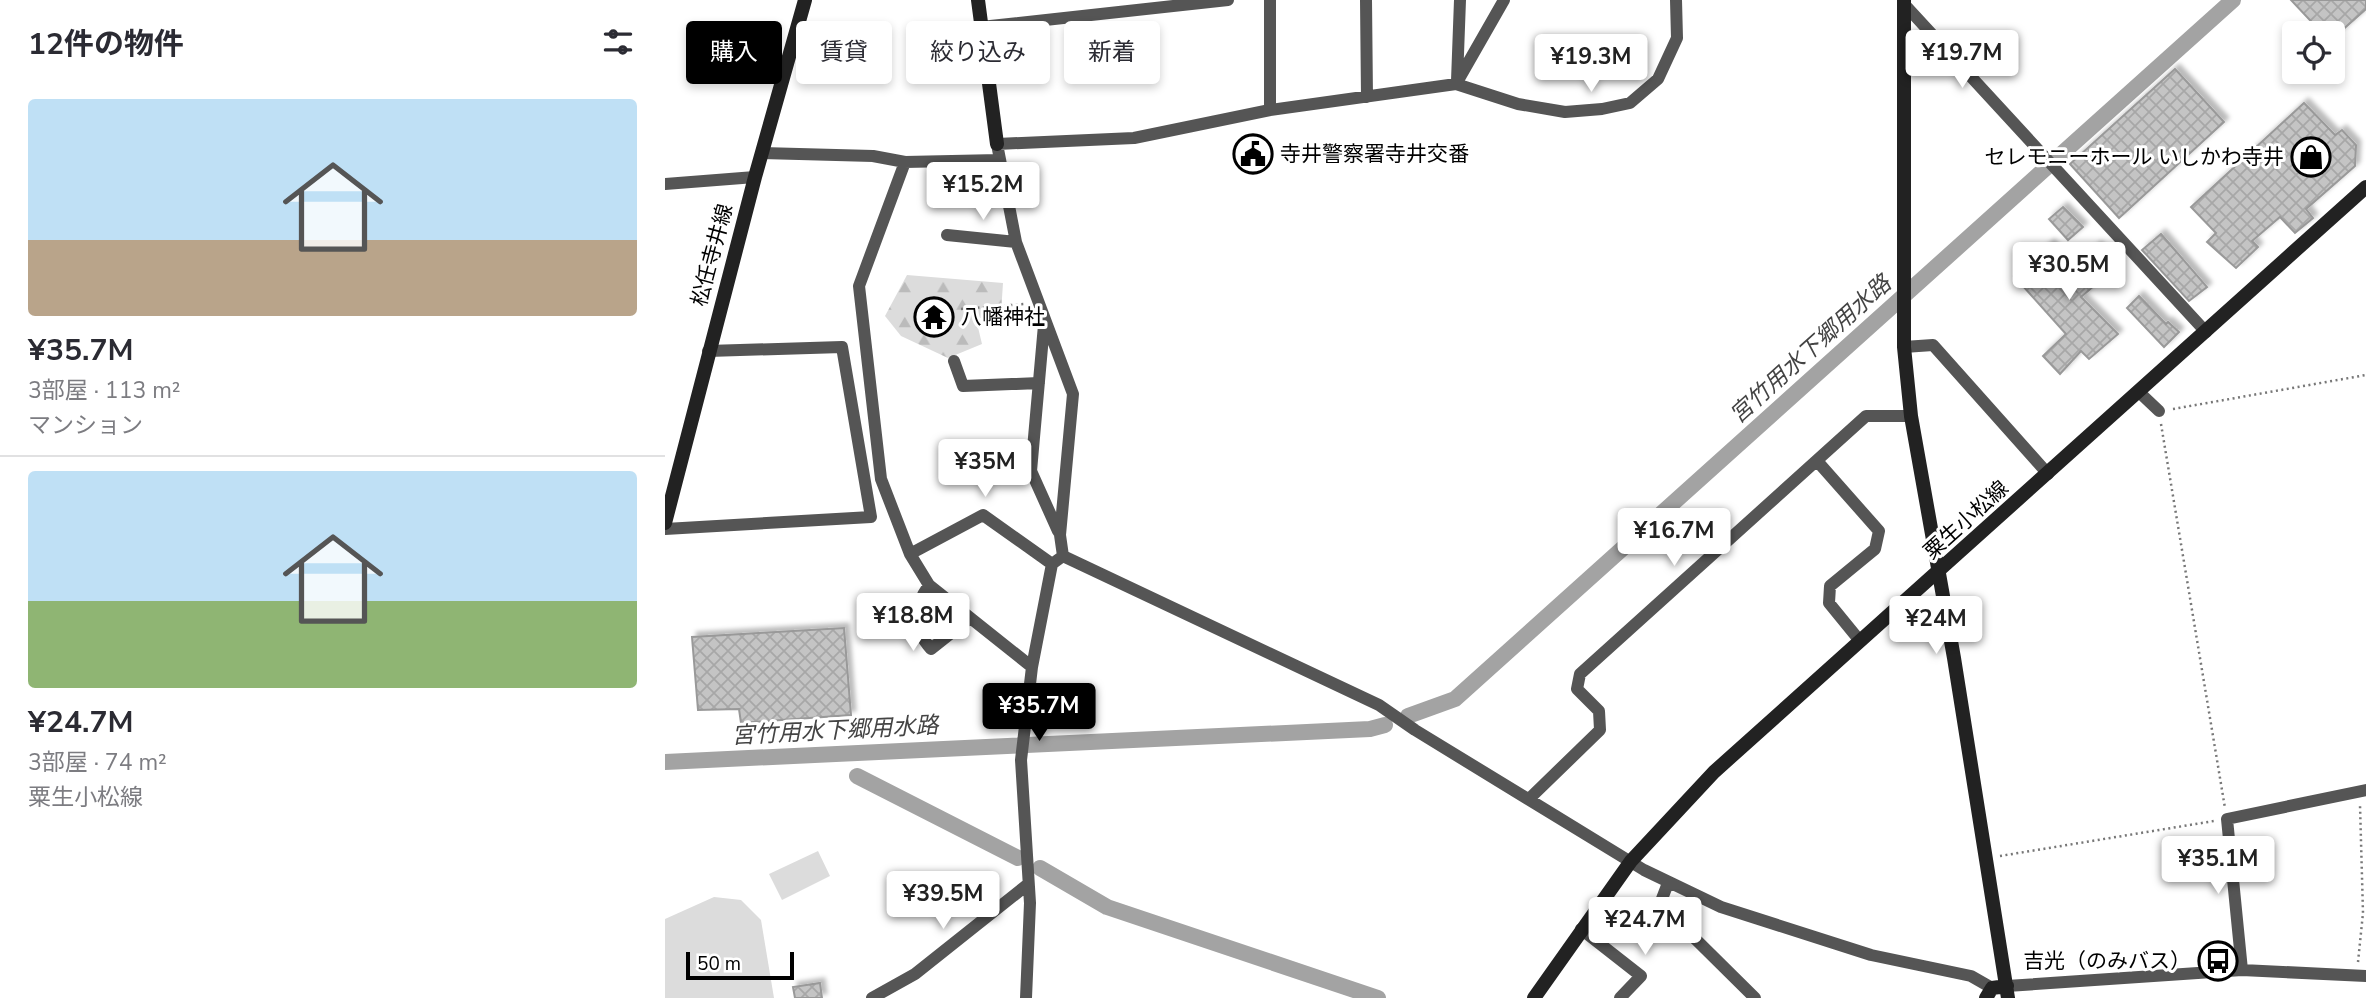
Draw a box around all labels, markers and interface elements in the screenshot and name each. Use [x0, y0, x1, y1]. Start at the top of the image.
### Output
chip: 購入 [686, 21, 782, 84]
chip: 賃貸 [796, 21, 892, 84]
chip: 絞り込み [906, 21, 1050, 84]
chip: 新着 [1064, 21, 1160, 84]
map controls [2282, 21, 2345, 84]
button: locate [2282, 21, 2345, 84]
icon: filters [599, 23, 637, 61]
text: 12件の物件 [28, 24, 184, 65]
pin: ¥19.7M [1905, 31, 2019, 90]
pin: ¥19.3M [1534, 34, 1648, 94]
text: ¥19.7M [1922, 37, 2002, 68]
text: ¥19.3M [1551, 41, 1631, 72]
public building icon: 寺井警察署寺井交番 [1232, 133, 1274, 175]
shop icon: セレモニーホール いしかわ寺井 [2290, 136, 2332, 178]
place label: 寺井警察署寺井交番 [1280, 140, 1469, 168]
place label: セレモニーホール いしかわ寺井 [1985, 143, 2284, 171]
icon: home [270, 144, 396, 270]
pin: ¥15.2M [926, 162, 1040, 222]
text: ¥15.2M [943, 169, 1023, 200]
street label: 松任寺井線 [685, 201, 739, 309]
pin: ¥30.5M [2012, 243, 2126, 302]
text: ¥30.5M [2029, 249, 2109, 280]
water label: 宮竹用水下郷用水路 [1723, 267, 1899, 430]
temple icon: 八幡神社 [913, 296, 955, 338]
place label: 八幡神社 [961, 303, 1045, 331]
text: ¥35.7M [28, 330, 133, 371]
text: 3部屋 · 113 m² [28, 375, 181, 406]
text: マンション [28, 410, 143, 441]
pin: ¥35M [944, 440, 1026, 499]
text: ¥35M [954, 446, 1016, 477]
street label: 粟生小松線 [1918, 474, 2014, 566]
pin: ¥16.7M [1617, 508, 1731, 568]
text: ¥16.7M [1634, 515, 1714, 546]
icon: home [270, 516, 396, 642]
pin: ¥18.8M [856, 594, 970, 653]
pin: ¥24M [1895, 596, 1977, 656]
text: ¥18.8M [873, 600, 953, 631]
text: ¥24M [1905, 603, 1967, 634]
pin: ¥35.7M [982, 684, 1096, 743]
text: ¥35.7M [999, 690, 1079, 721]
text: ¥24.7M [28, 702, 133, 743]
water label: 宮竹用水下郷用水路 [731, 709, 941, 751]
text: 3部屋 · 74 m² [28, 747, 167, 778]
text: 粟生小松線 [28, 782, 143, 813]
pin: ¥35.1M [2161, 836, 2275, 896]
text: ¥35.1M [2178, 843, 2258, 874]
pin: ¥39.5M [886, 872, 1000, 931]
text: ¥39.5M [903, 878, 983, 909]
pin: ¥24.7M [1588, 898, 1702, 957]
text: ¥24.7M [1605, 904, 1685, 935]
bus stop icon: 吉光（のみバス） [2197, 940, 2239, 982]
place label: 吉光（のみバス） [2023, 947, 2191, 975]
scale bar [686, 949, 795, 981]
text: 50 m [697, 951, 741, 977]

